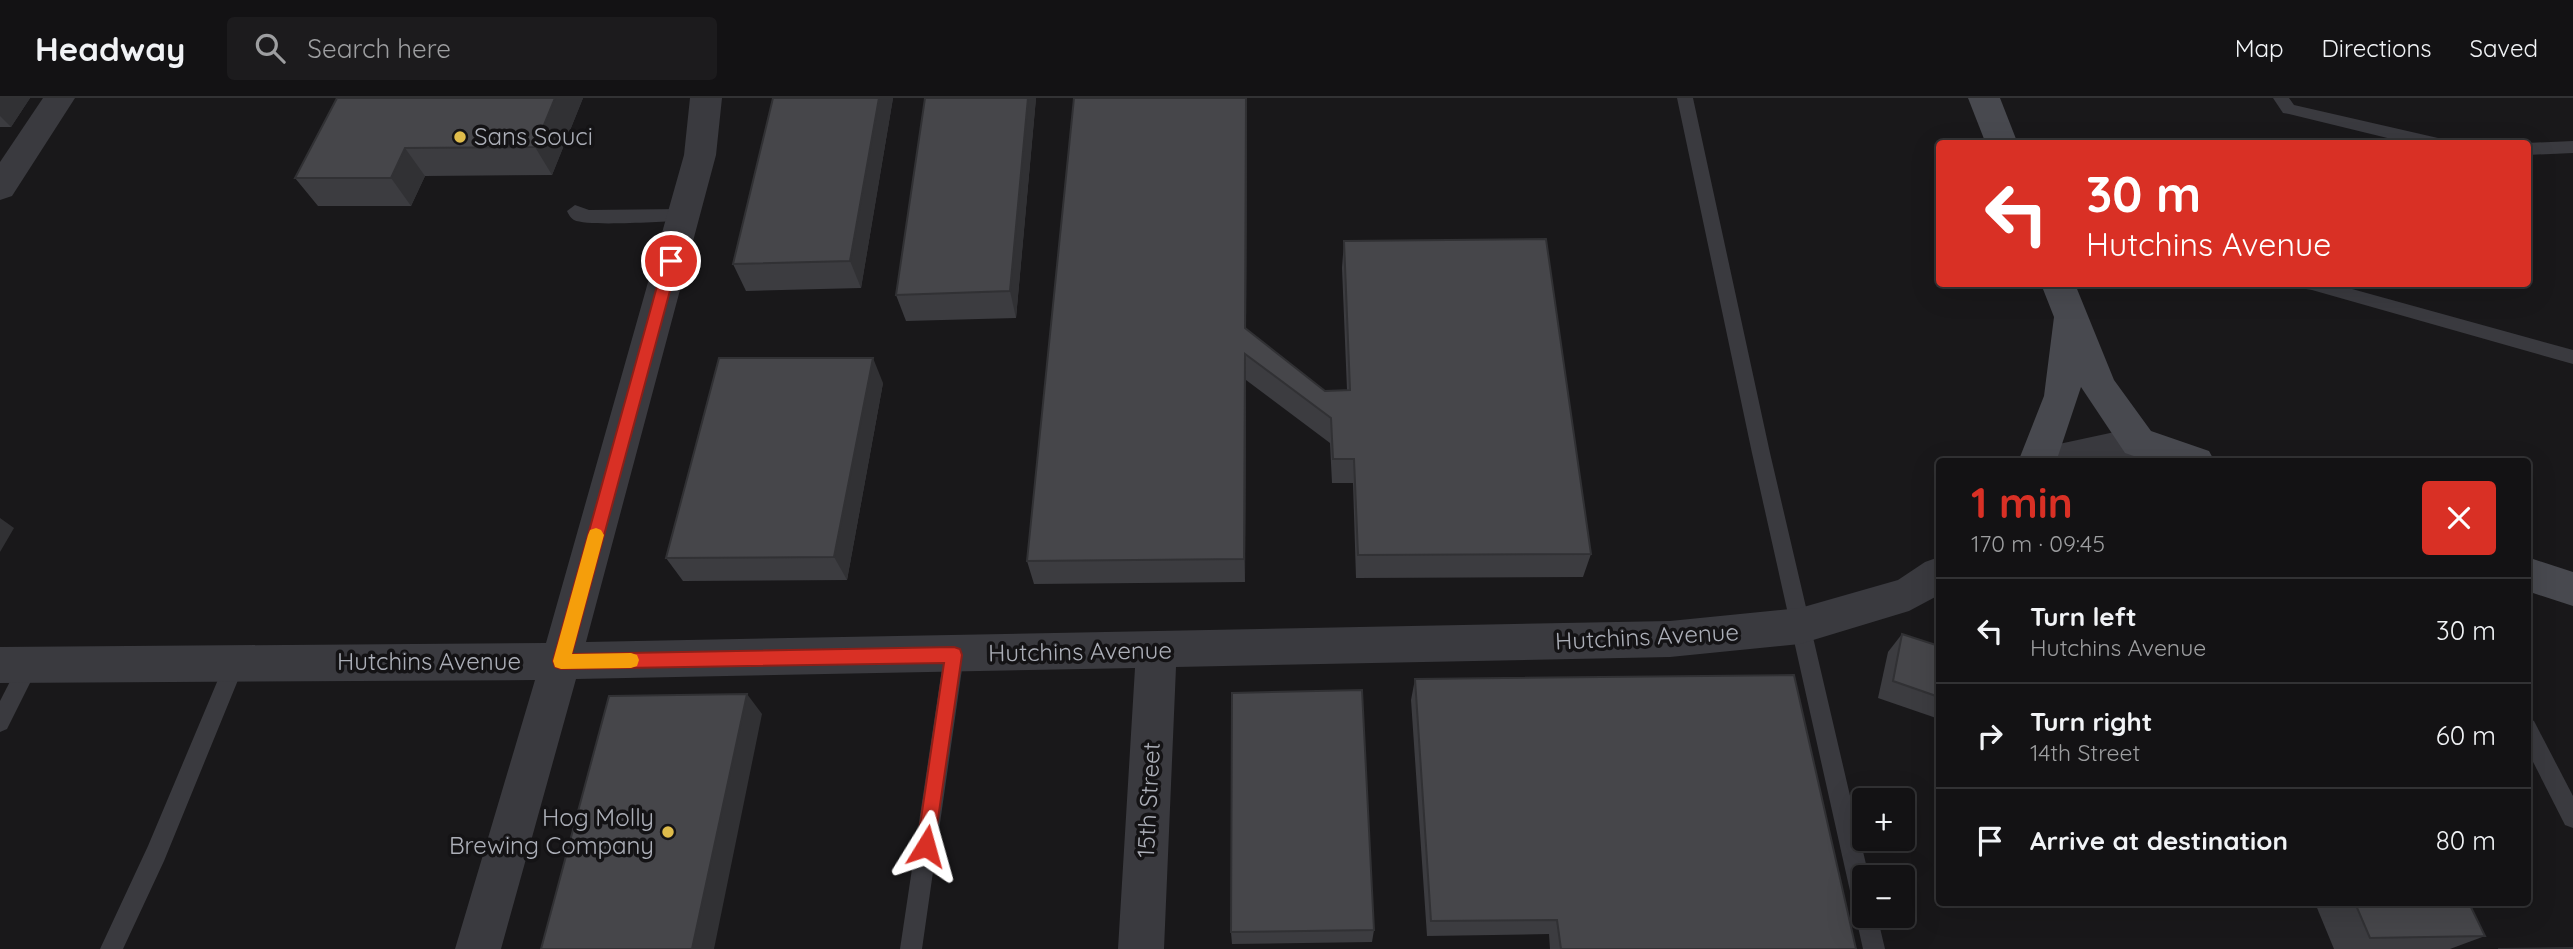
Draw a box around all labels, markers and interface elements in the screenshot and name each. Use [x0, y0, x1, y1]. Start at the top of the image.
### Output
search box [227, 17, 717, 80]
text: Headway [35, 28, 185, 69]
icon: search [251, 29, 289, 67]
text: Search here [307, 32, 451, 65]
text: Map [2235, 33, 2284, 63]
text: Directions [2322, 33, 2432, 63]
text: Saved [2470, 33, 2538, 63]
place label: Sans Souci [474, 121, 593, 151]
marker: Sans Souci [452, 129, 468, 145]
text: 30 m [2086, 163, 2201, 224]
icon: left [1971, 168, 2062, 259]
text: Hutchins Avenue [2086, 224, 2331, 264]
pin [641, 231, 701, 291]
icon: arrive [652, 242, 690, 280]
text: 1 min [1971, 476, 2073, 529]
button: close [2422, 481, 2496, 555]
text: 170 m · 09:45 [1971, 529, 2105, 558]
text: Turn left [2030, 600, 2137, 633]
icon: left [1971, 612, 2009, 650]
text: 30 m [2436, 614, 2496, 647]
street label: Hutchins Avenue [1554, 616, 1740, 656]
text: Hutchins Avenue [2030, 633, 2206, 662]
street label: Hutchins Avenue [988, 634, 1172, 668]
street label: Hutchins Avenue [337, 646, 521, 676]
text: Turn right [2030, 705, 2152, 738]
icon: right [1971, 717, 2009, 755]
text: 60 m [2436, 719, 2496, 752]
text: 14th Street [2030, 738, 2140, 767]
street label: 15th Street [1130, 741, 1166, 859]
map controls [1852, 788, 1915, 928]
button: + [1852, 788, 1915, 851]
place label: Hog Molly Brewing Company [449, 802, 654, 860]
position arrow [889, 809, 963, 883]
icon: arrive [1971, 822, 2009, 860]
marker: Hog Molly Brewing Company [660, 824, 676, 840]
text: Arrive at destination [2030, 824, 2288, 857]
text: 80 m [2436, 824, 2496, 857]
button: − [1852, 865, 1915, 928]

